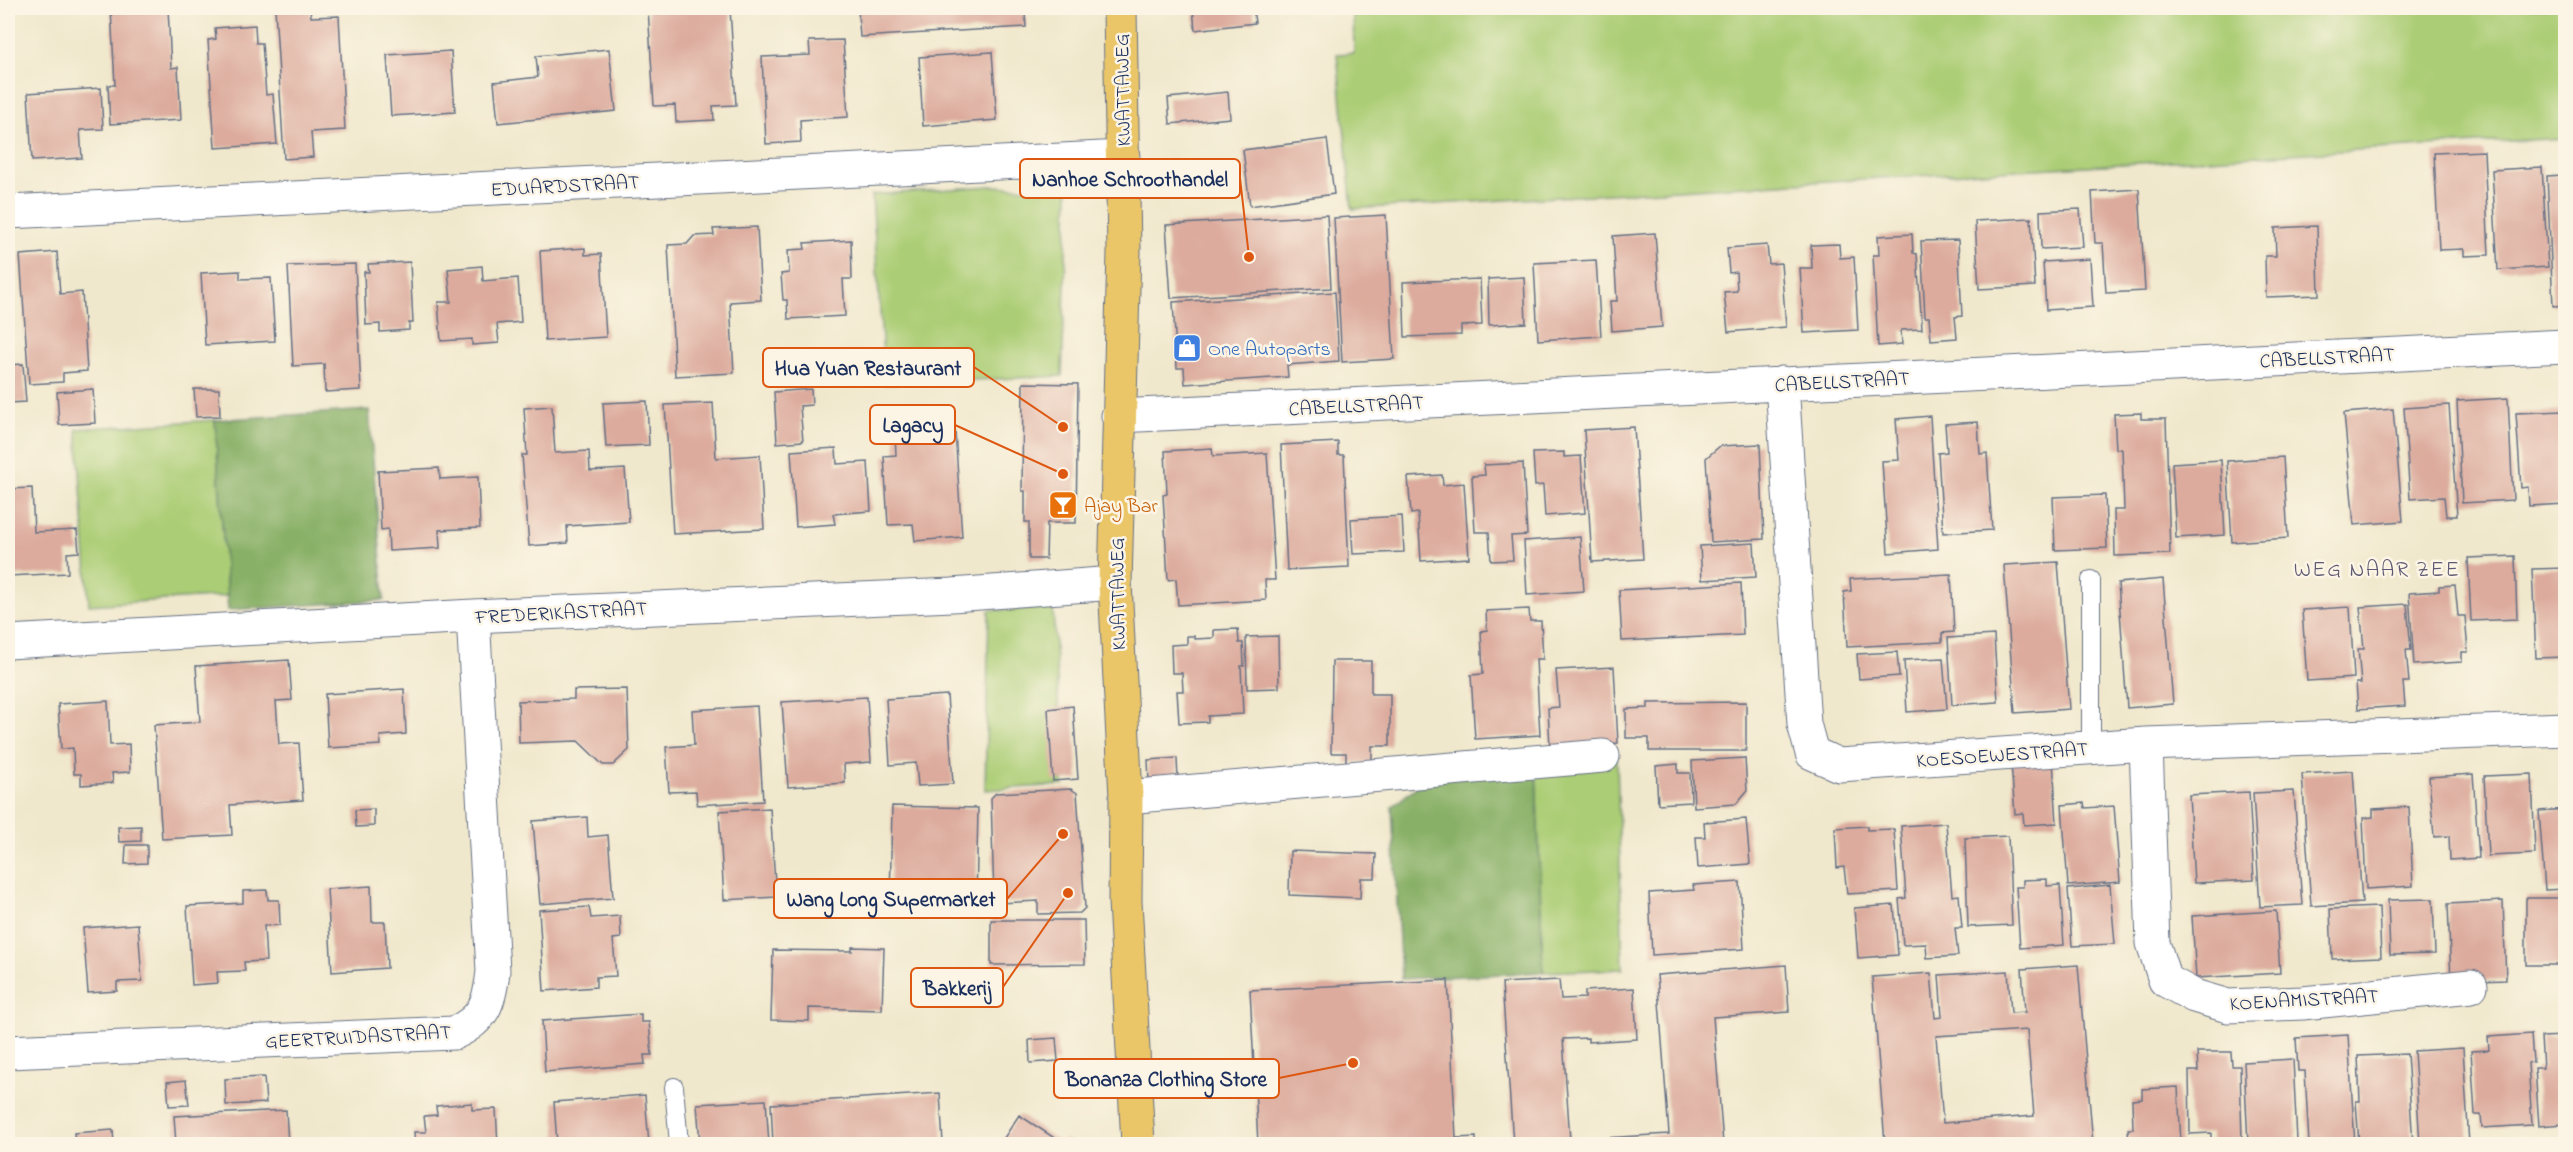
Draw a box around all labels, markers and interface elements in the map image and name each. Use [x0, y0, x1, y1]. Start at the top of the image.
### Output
street label: KWATTAWEG [1109, 33, 1140, 147]
callout: Nanhoe Schroothandel [1020, 159, 1240, 198]
text: Nanhoe Schroothandel [1032, 166, 1228, 196]
street label: EDUARDSTRAAT [490, 169, 640, 206]
shop icon: One Autoparts [1171, 332, 1203, 364]
place label: One Autoparts [1208, 336, 1331, 365]
street label: CABELLSTRAAT [2259, 341, 2395, 378]
callout: Hua Yuan Restaurant [763, 348, 974, 387]
text: Hua Yuan Restaurant [775, 355, 962, 385]
street label: CABELLSTRAAT [1774, 365, 1910, 402]
street label: CABELLSTRAAT [1288, 389, 1424, 426]
callout: Lagacy [870, 405, 955, 444]
text: Lagacy [883, 412, 944, 444]
bar icon: Ajay Bar [1047, 489, 1079, 521]
place label: Ajay Bar [1084, 493, 1159, 522]
street label: KWATTAWEG [1104, 537, 1135, 651]
district label: WEG NAAR ZEE [2294, 555, 2460, 587]
street label: FREDERIKASTRAAT [473, 596, 648, 634]
street label: KOESOEWESTRAAT [1915, 736, 2089, 777]
callout: Wang Long Supermarket [774, 879, 1007, 918]
text: Wang Long Supermarket [787, 886, 996, 918]
callout: Bakkerij [911, 968, 1003, 1007]
text: Bakkerij [922, 975, 992, 1005]
street label: KOENAMISTRAAT [2229, 983, 2379, 1020]
street label: GEERTRUIDASTRAAT [264, 1019, 452, 1058]
callout: Bonanza Clothing Store [1054, 1059, 1279, 1098]
text: Bonanza Clothing Store [1064, 1066, 1267, 1098]

